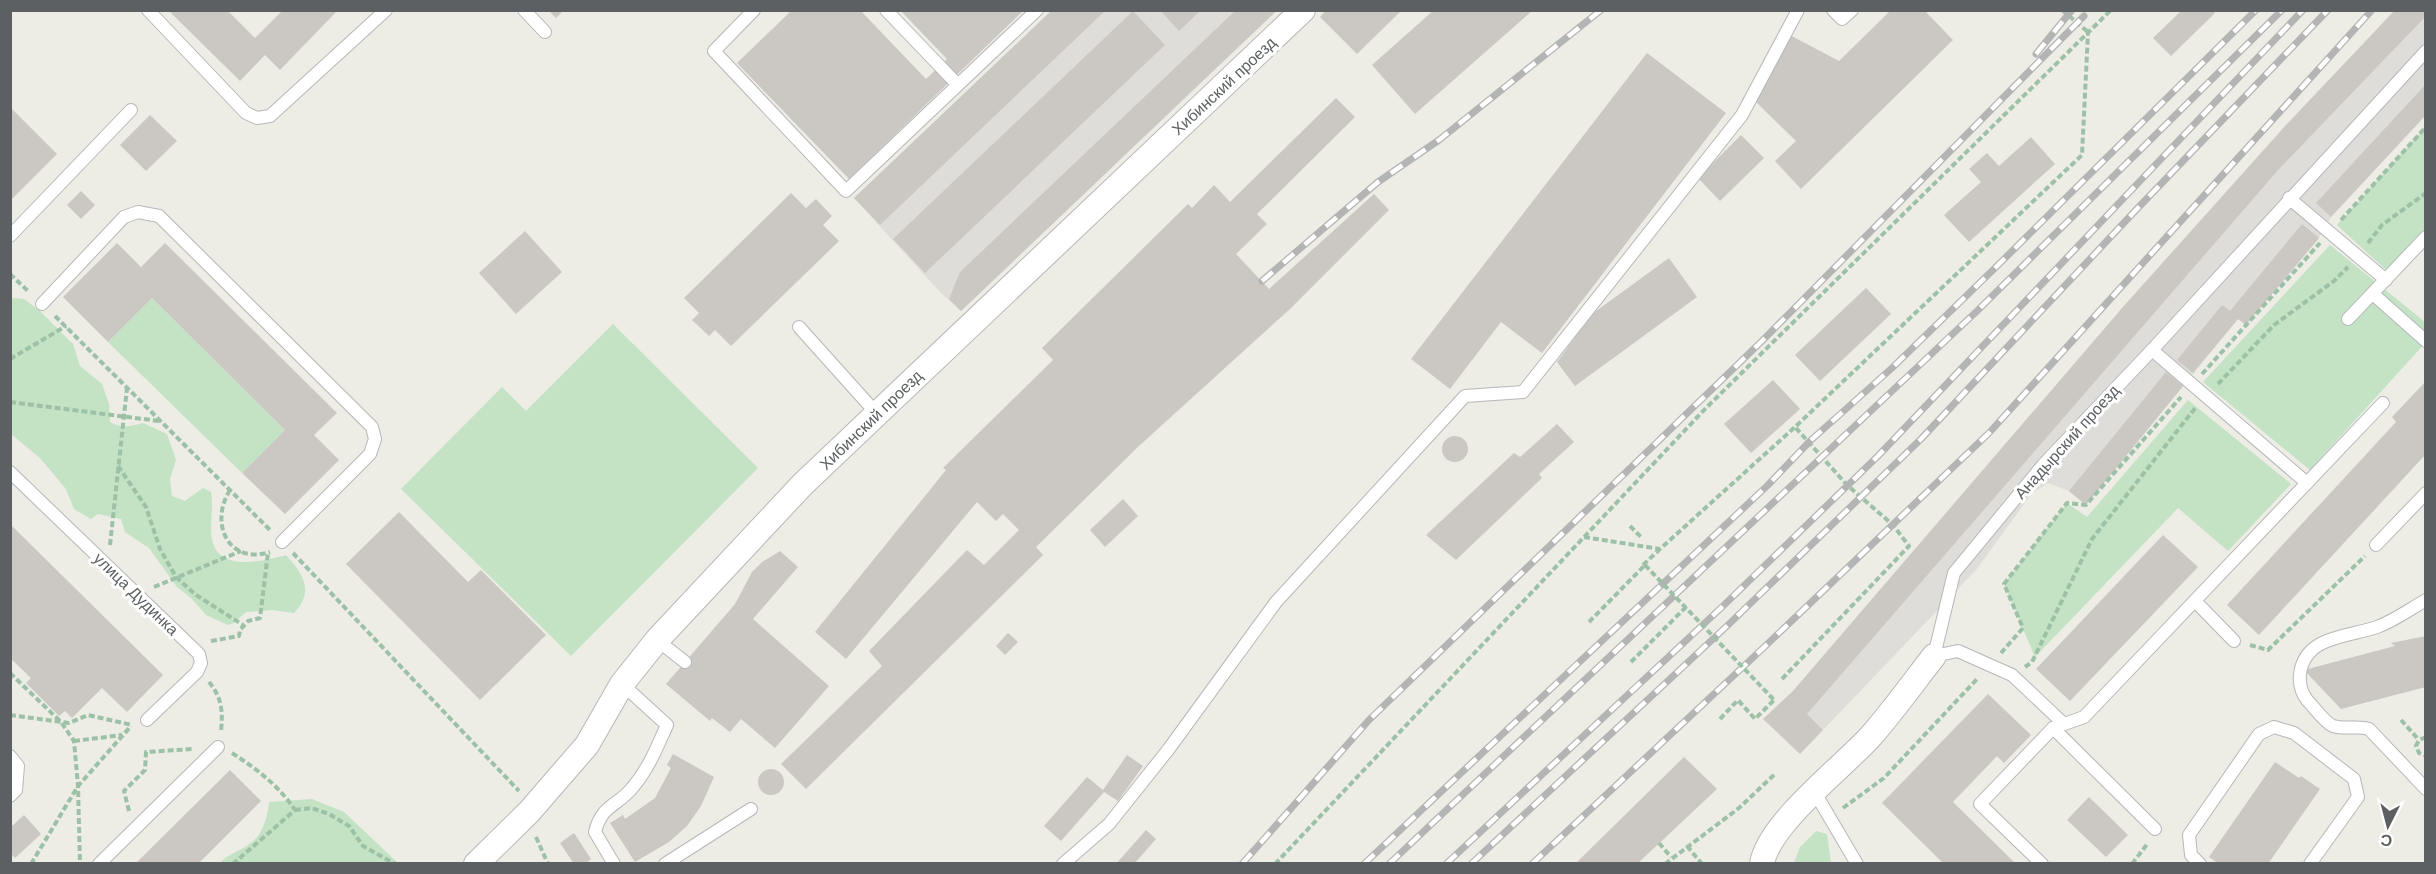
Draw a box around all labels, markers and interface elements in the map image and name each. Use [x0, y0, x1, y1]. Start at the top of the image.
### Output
street label: Хибинский проезд [1169, 33, 1280, 138]
street label: Хибинский проезд [816, 366, 926, 473]
street label: Анадырский проезд [2012, 381, 2123, 502]
street label: улица Дудинка [90, 550, 182, 639]
north arrow [2358, 796, 2418, 856]
text: С [2379, 831, 2393, 849]

